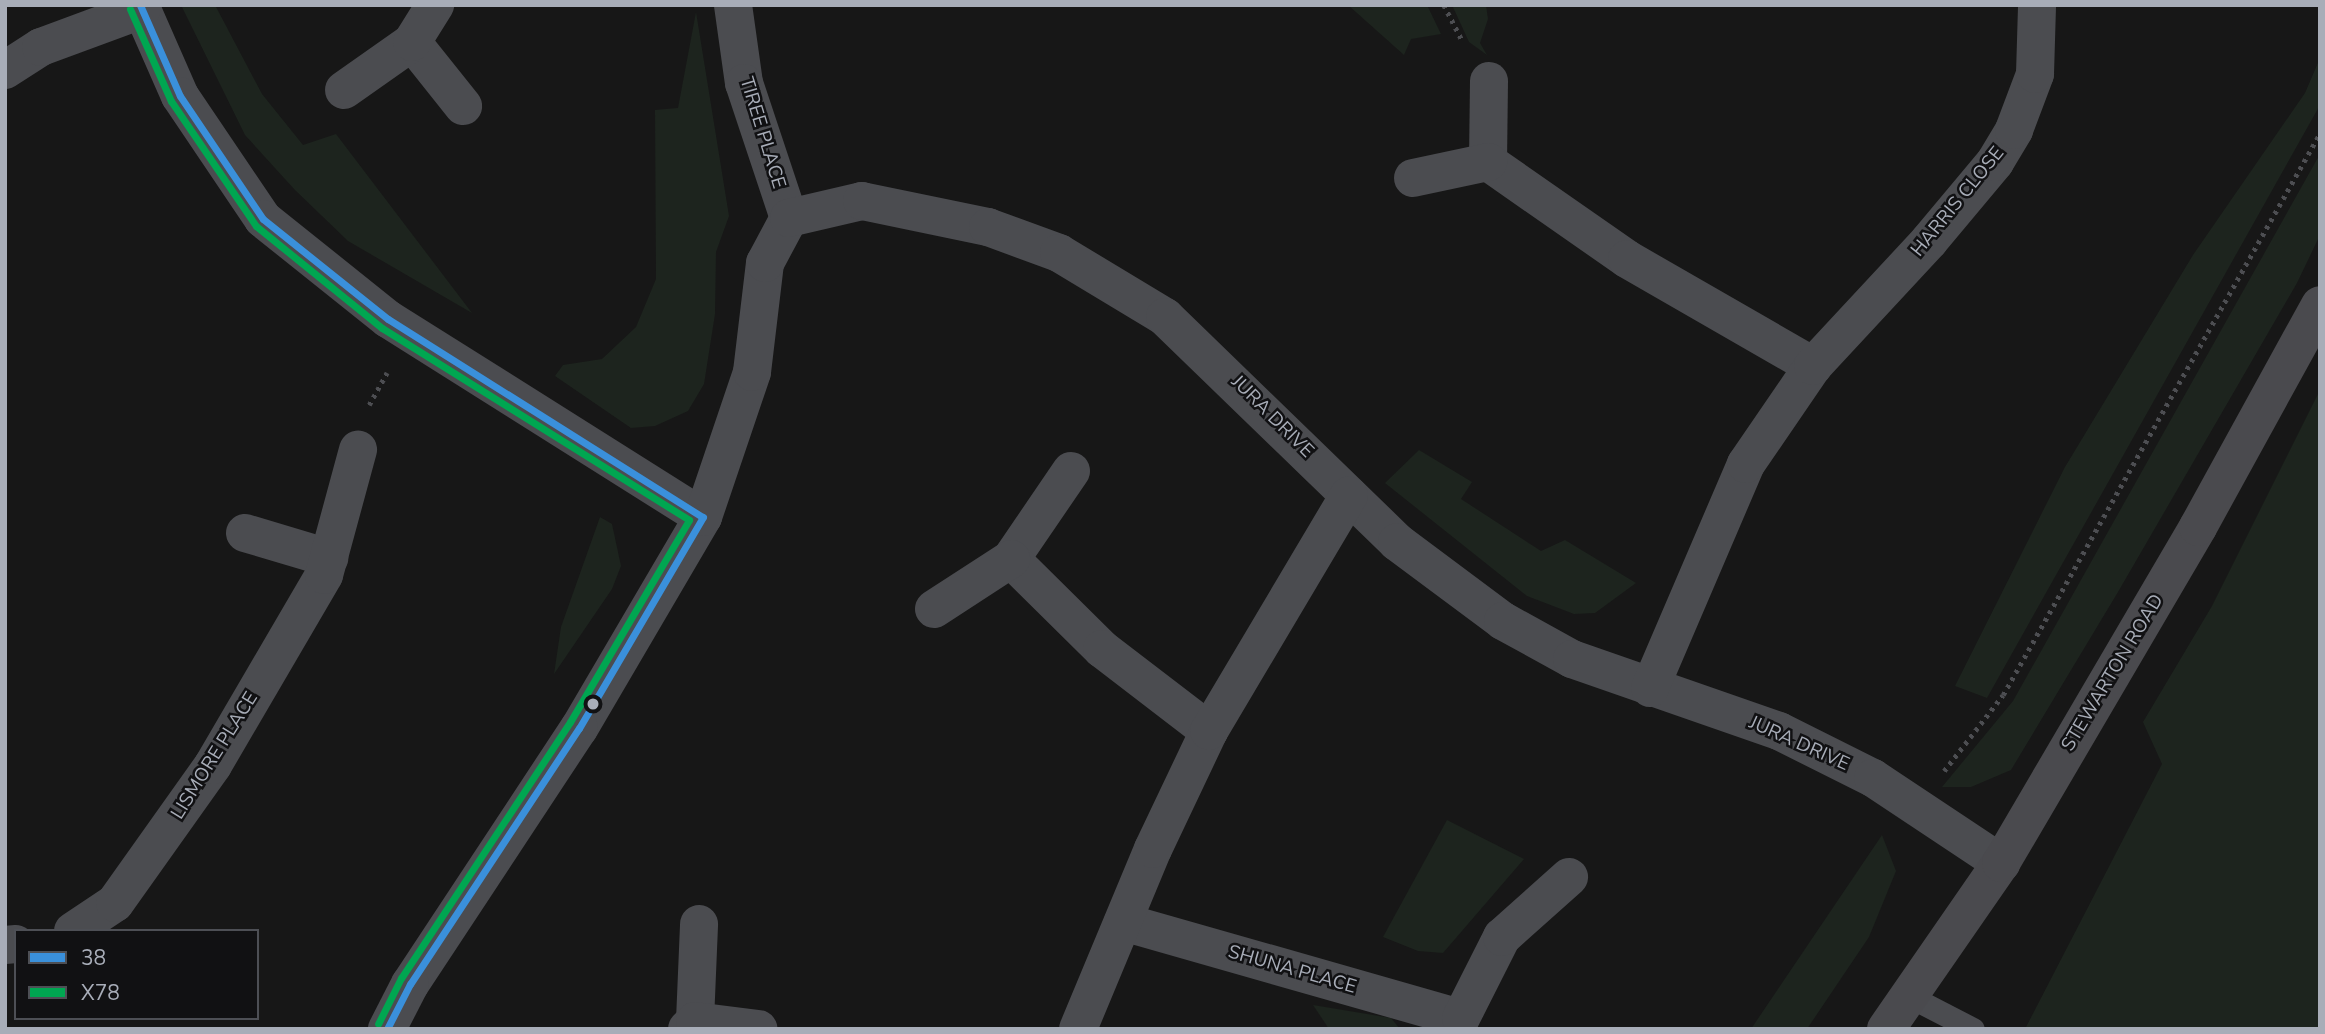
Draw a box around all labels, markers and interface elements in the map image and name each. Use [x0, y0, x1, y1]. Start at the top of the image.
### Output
street label: TIREE PLACE [734, 74, 790, 192]
street label: HARRIS CLOSE [1907, 142, 2009, 262]
street label: JURA DRIVE [1226, 371, 1318, 463]
street label: STEWARTON ROAD [2057, 590, 2169, 756]
street label: LISMORE PLACE [167, 688, 263, 824]
unlabelled marker [586, 697, 600, 711]
street label: JURA DRIVE [1745, 712, 1853, 776]
legend [14, 929, 259, 1020]
street label: SHUNA PLACE [1225, 941, 1359, 999]
text: 38 [81, 944, 106, 972]
text: X78 [81, 979, 120, 1007]

